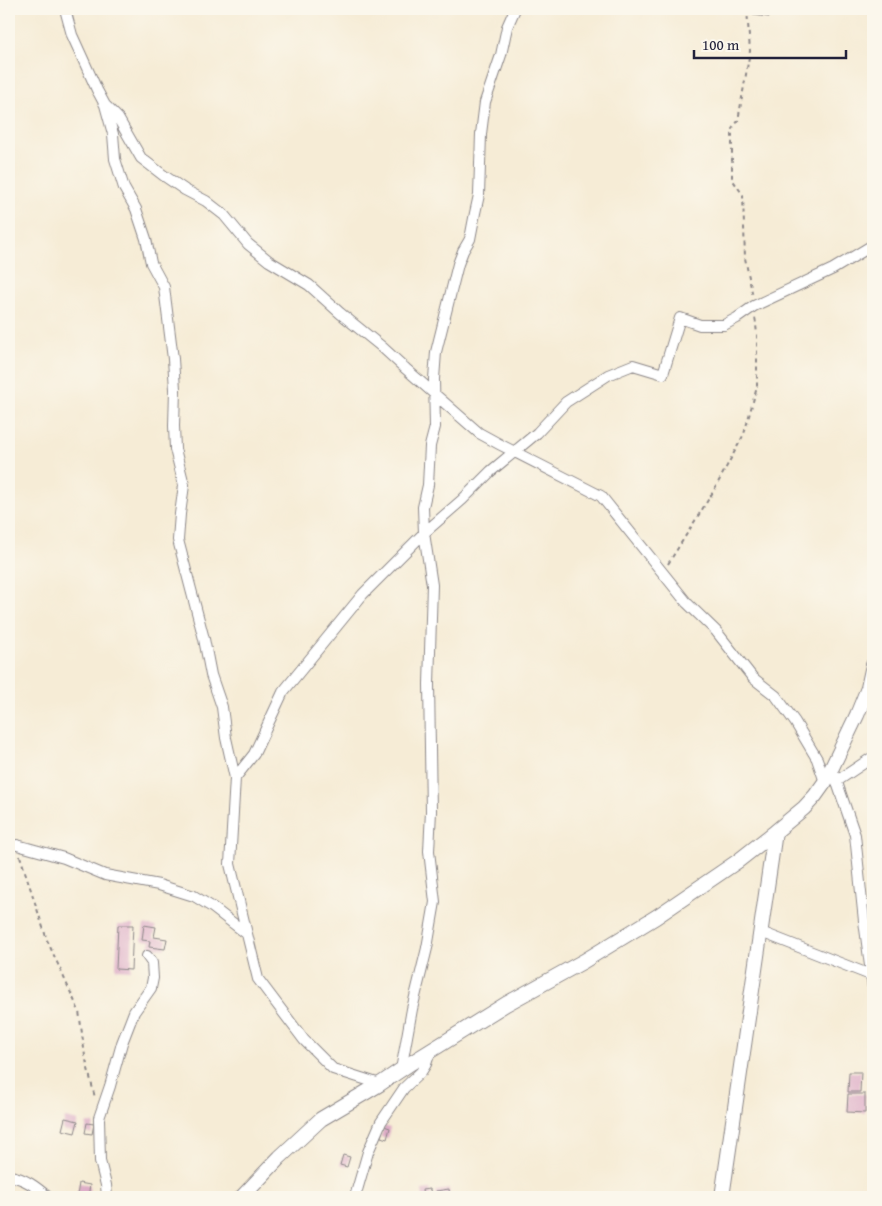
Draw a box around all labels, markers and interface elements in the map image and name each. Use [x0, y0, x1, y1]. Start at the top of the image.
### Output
scale bar [694, 28, 847, 60]
text: 100 m [702, 34, 740, 55]

